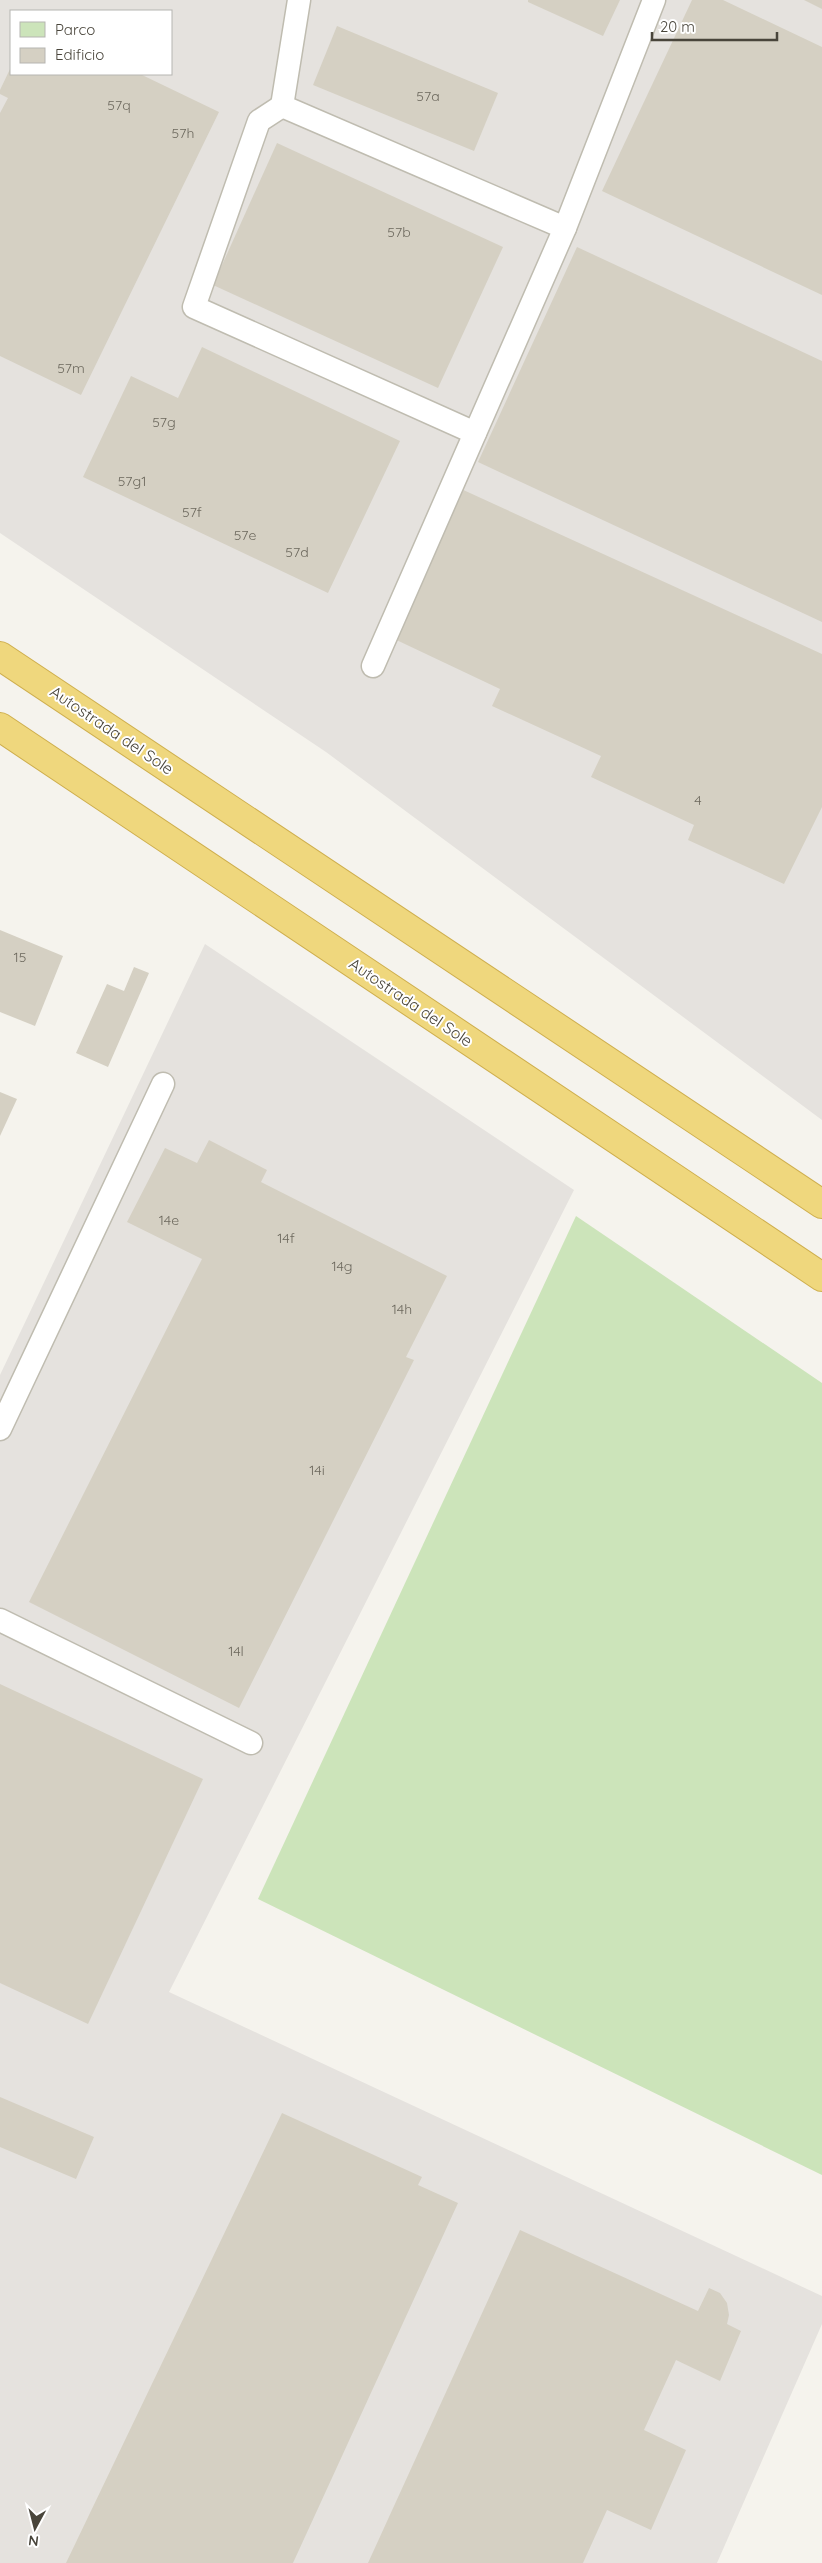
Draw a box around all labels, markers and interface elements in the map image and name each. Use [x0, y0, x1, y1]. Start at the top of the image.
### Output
legend [10, 10, 172, 75]
scale bar [652, 10, 777, 42]
text: 20 m [660, 17, 695, 36]
text: Parco [55, 20, 95, 39]
text: Edificio [55, 45, 104, 64]
house number: 57a [416, 87, 440, 105]
house number: 57q [107, 96, 131, 114]
house number: 57h [172, 124, 194, 142]
house number: 57b [387, 223, 411, 241]
house number: 57m [57, 359, 85, 377]
house number: 57g [152, 413, 176, 431]
house number: 57g1 [118, 472, 146, 490]
house number: 57f [182, 503, 202, 521]
house number: 57e [234, 526, 256, 544]
house number: 57d [285, 543, 309, 561]
street label: Autostrada del Sole [46, 681, 178, 779]
house number: 4 [694, 791, 702, 809]
house number: 15 [14, 948, 26, 966]
street label: Autostrada del Sole [345, 953, 477, 1051]
house number: 14e [159, 1211, 179, 1229]
house number: 14f [277, 1229, 295, 1247]
house number: 14g [331, 1257, 353, 1275]
house number: 14h [392, 1300, 412, 1318]
house number: 14i [309, 1461, 325, 1479]
house number: 14l [228, 1642, 244, 1660]
north arrow [10, 2503, 60, 2553]
text: N [27, 2531, 40, 2550]

